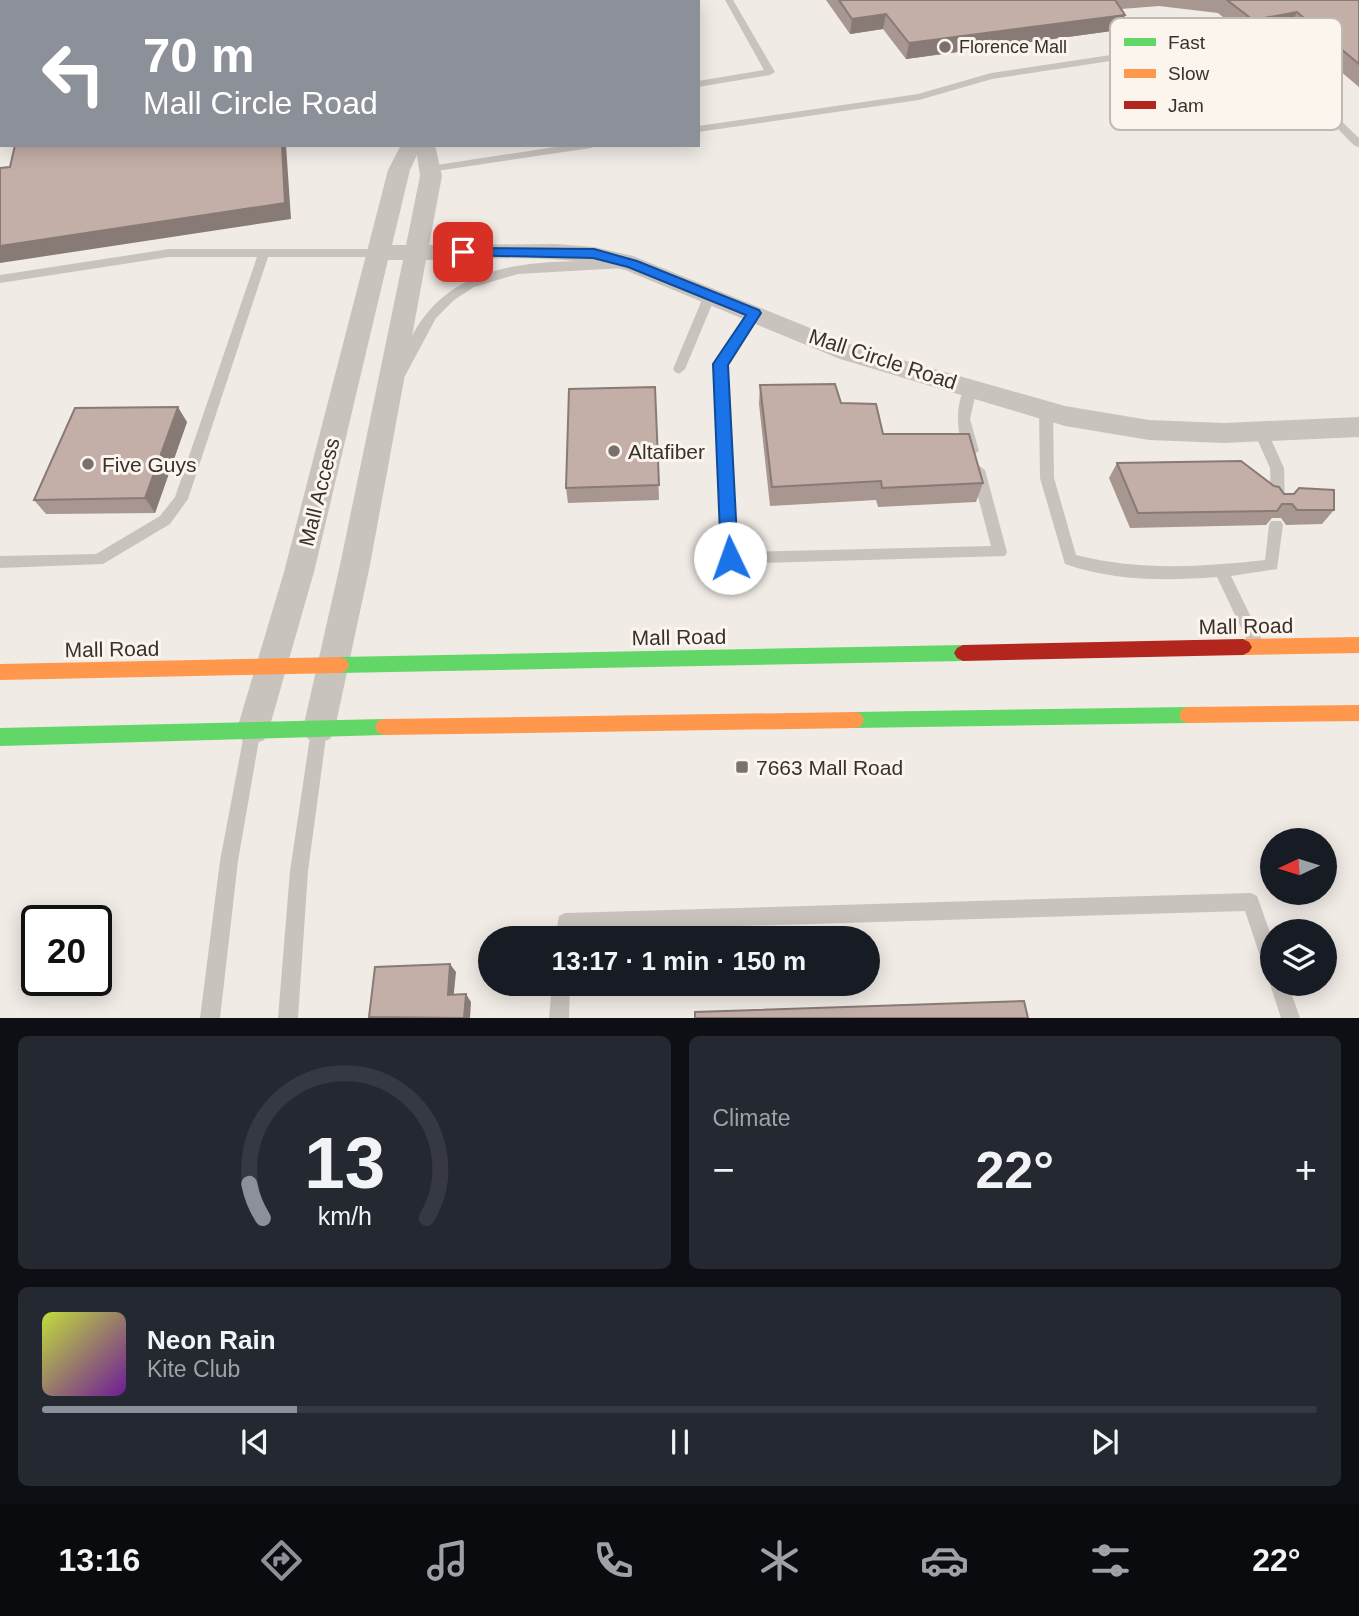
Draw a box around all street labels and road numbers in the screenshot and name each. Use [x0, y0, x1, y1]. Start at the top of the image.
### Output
street label: Mall Circle Road [806, 324, 960, 394]
street label: Mall Access [294, 435, 344, 549]
street label: Mall Road [1199, 614, 1293, 638]
street label: Mall Road [632, 625, 726, 649]
street label: Mall Road [65, 637, 159, 661]

